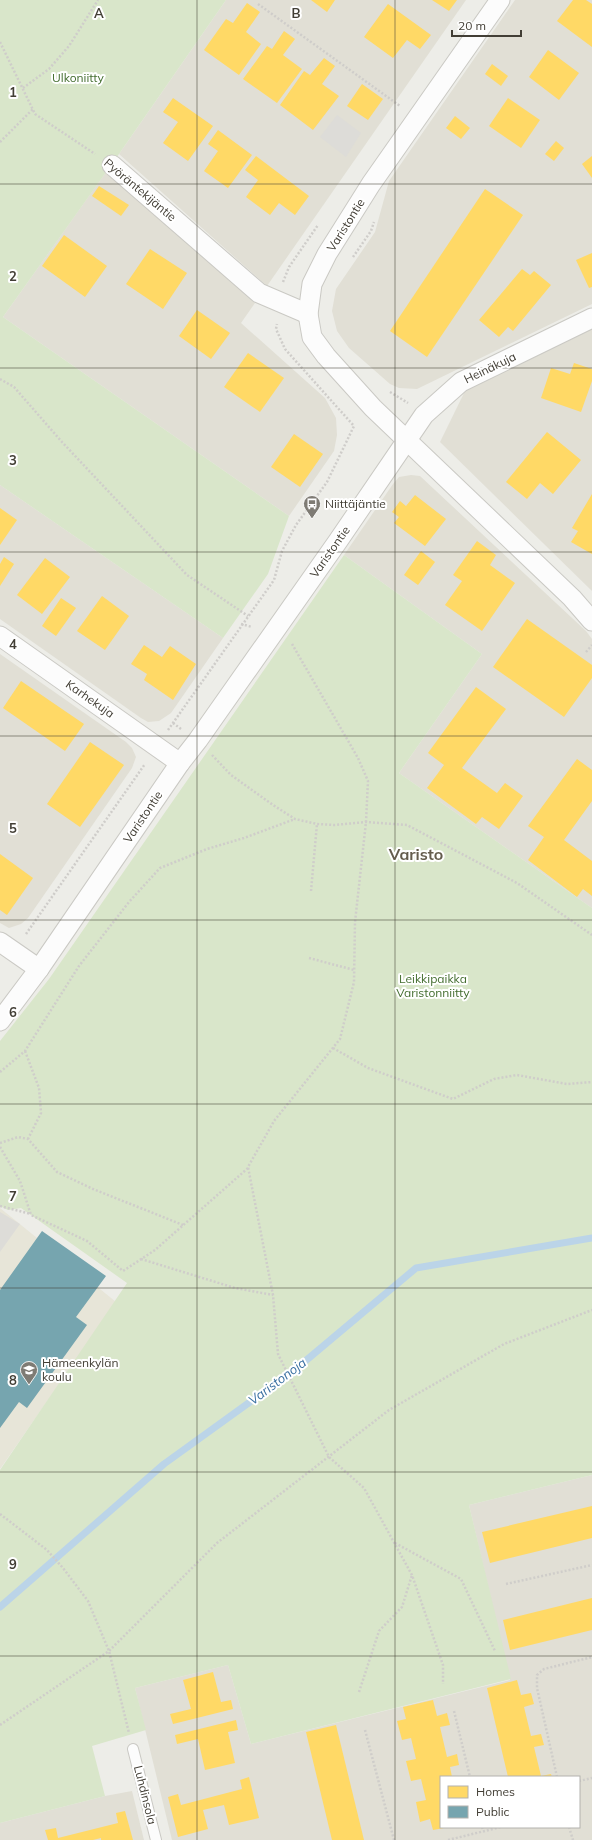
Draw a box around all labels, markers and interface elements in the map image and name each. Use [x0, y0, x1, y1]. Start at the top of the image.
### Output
text: A [94, 5, 104, 21]
text: B [292, 5, 301, 21]
scale bar [452, 12, 521, 38]
text: 20 m [458, 18, 486, 33]
park label: Ulkoniitty [52, 70, 105, 85]
text: 1 [9, 84, 17, 100]
street label: Pyöräntekijäntie [101, 155, 180, 224]
street label: Varistontie [323, 195, 368, 254]
text: 2 [9, 268, 17, 284]
street label: Heinäkuja [461, 349, 518, 387]
text: 3 [9, 452, 17, 468]
bus stop icon: Niittäjäntie [302, 494, 322, 519]
place label: Niittäjäntie [325, 496, 386, 511]
street label: Varistontie [306, 523, 353, 580]
text: 4 [9, 636, 17, 652]
street label: Karhekuja [63, 676, 117, 721]
street label: Varistontie [120, 788, 165, 846]
text: 5 [9, 820, 17, 836]
district label: Varisto [388, 844, 443, 864]
park label: Leikkipaikka Varistonniitty [396, 971, 470, 1000]
text: 6 [9, 1004, 17, 1020]
text: 7 [9, 1188, 17, 1204]
water label: Varistonoja [245, 1354, 309, 1408]
place label: Hämeenkylän koulu [42, 1355, 118, 1384]
school or university icon: Hämeenkylän koulu [19, 1360, 39, 1385]
text: 8 [9, 1372, 17, 1388]
text: 9 [9, 1556, 17, 1572]
street label: Luhdinsola [131, 1764, 160, 1826]
legend [440, 1776, 580, 1828]
text: Homes [476, 1784, 515, 1799]
text: Public [476, 1804, 510, 1819]

